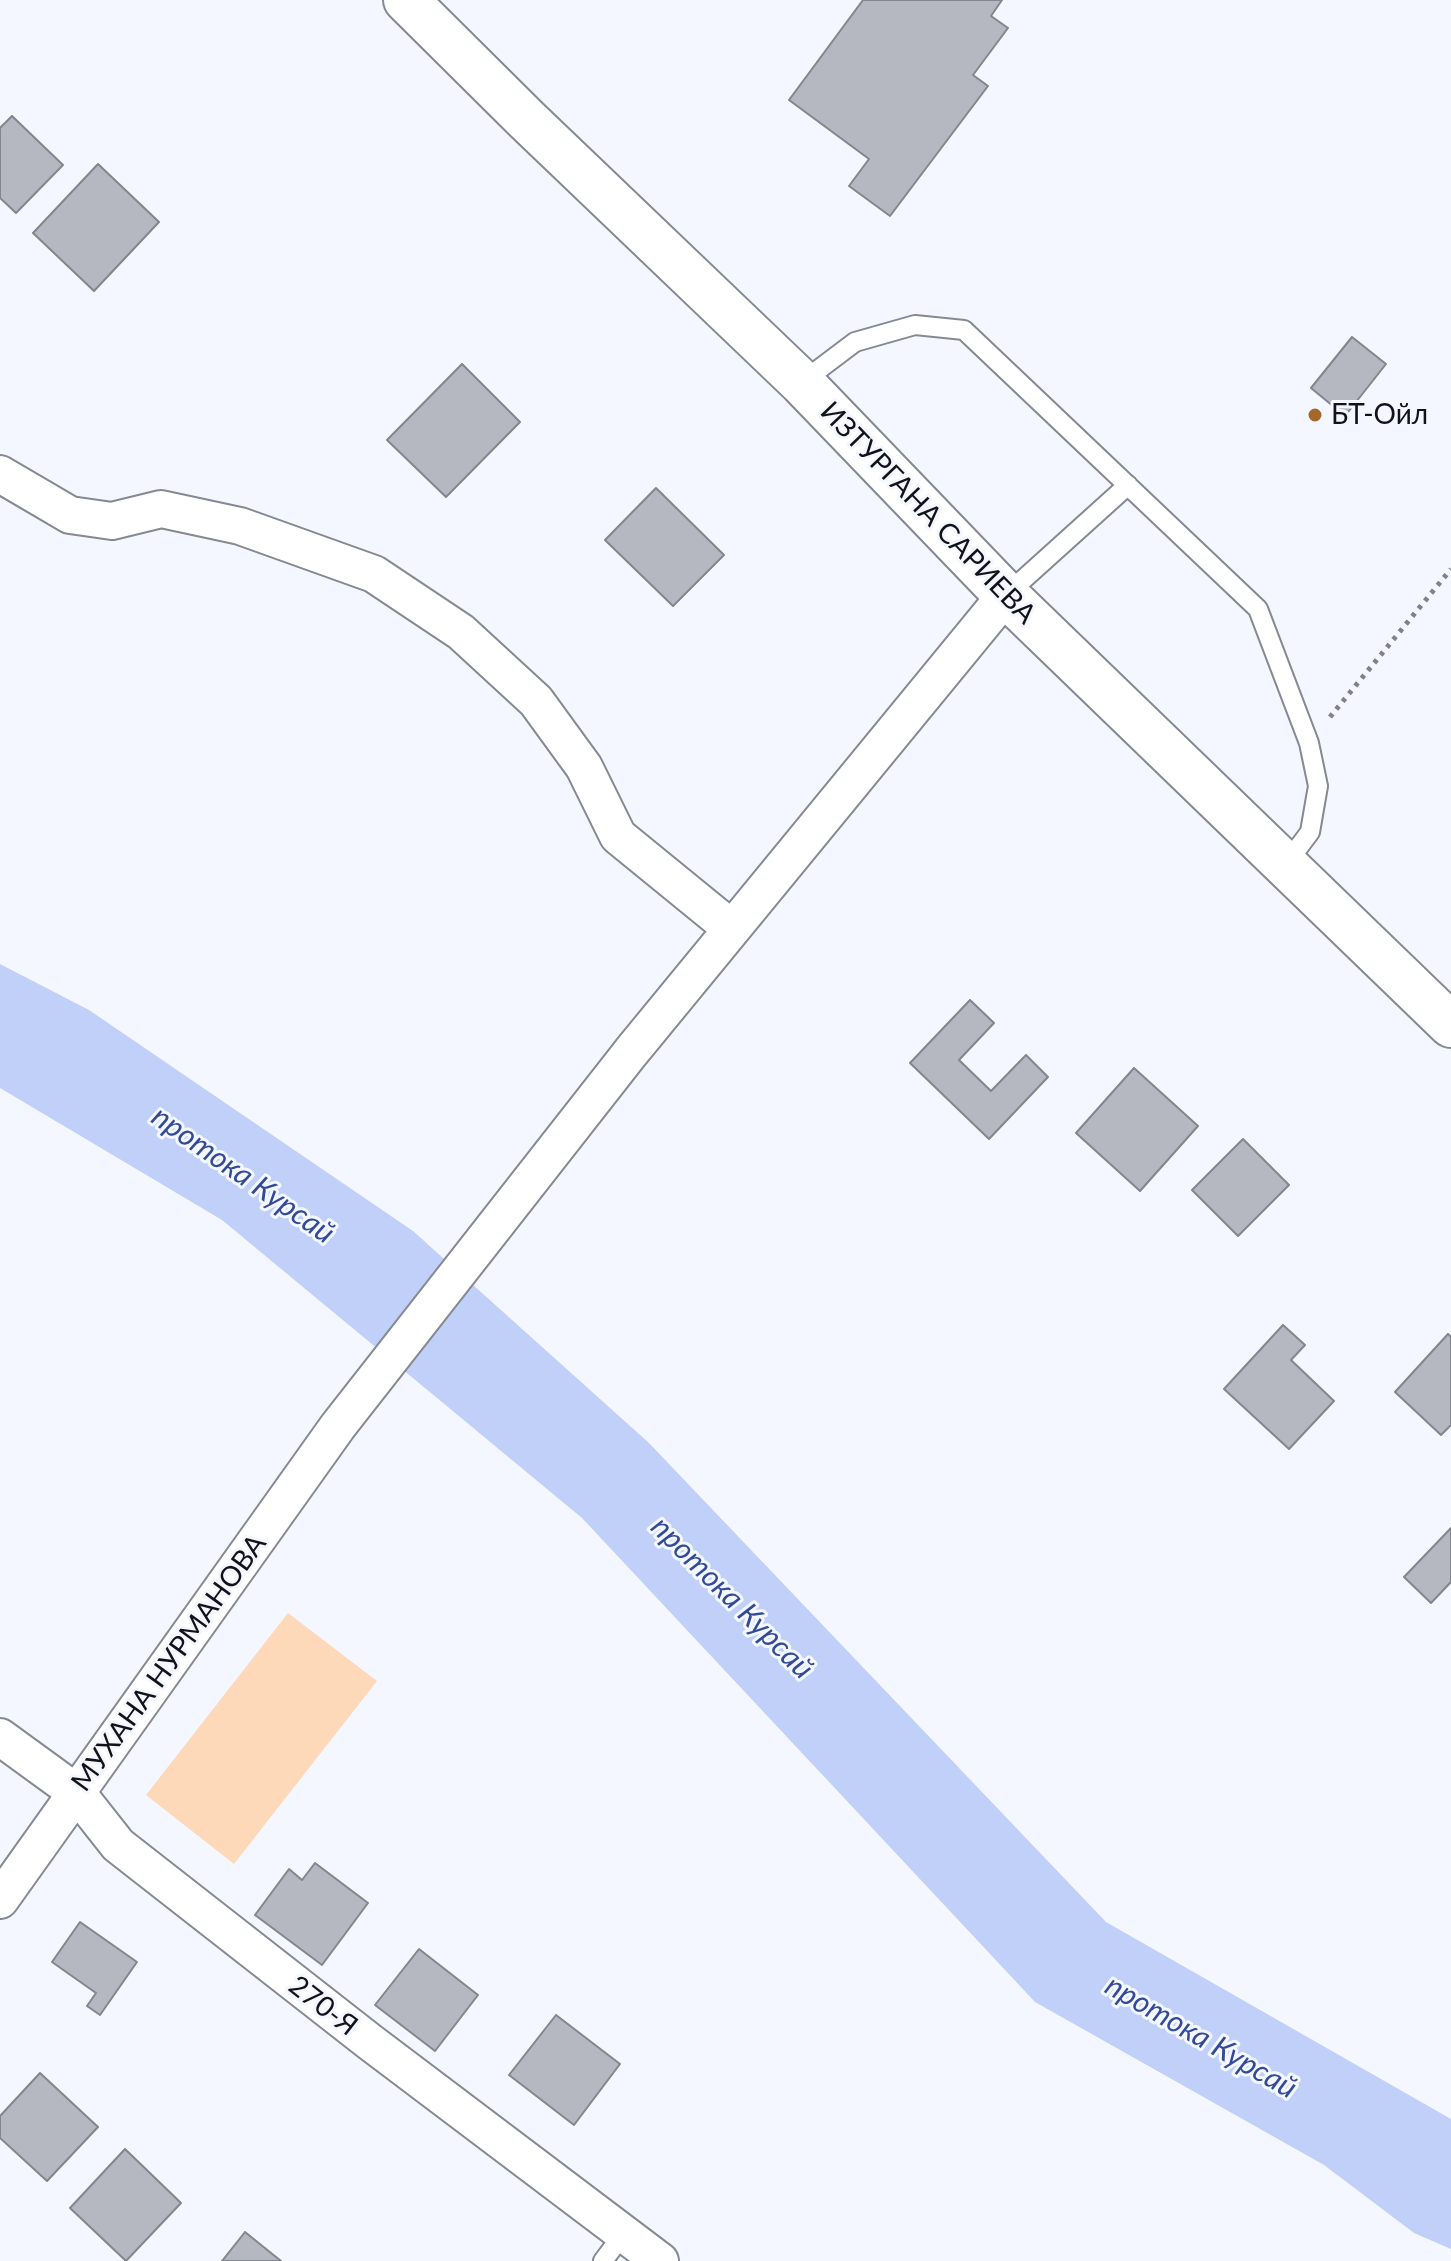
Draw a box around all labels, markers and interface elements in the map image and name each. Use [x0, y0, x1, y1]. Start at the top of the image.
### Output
street label: ИЗТУРГАНА САРИЕВА [813, 395, 1043, 631]
place label: БТ-Ойл [1331, 398, 1428, 432]
marker: БТ-Ойл [1306, 406, 1324, 424]
water label: протока Курсай [145, 1099, 341, 1251]
water label: протока Курсай [643, 1509, 821, 1687]
street label: МУХАНА НУРМАНОВА [65, 1528, 273, 1798]
water label: протока Курсай [1099, 1968, 1303, 2106]
street label: 270-Я [282, 1969, 364, 2043]

